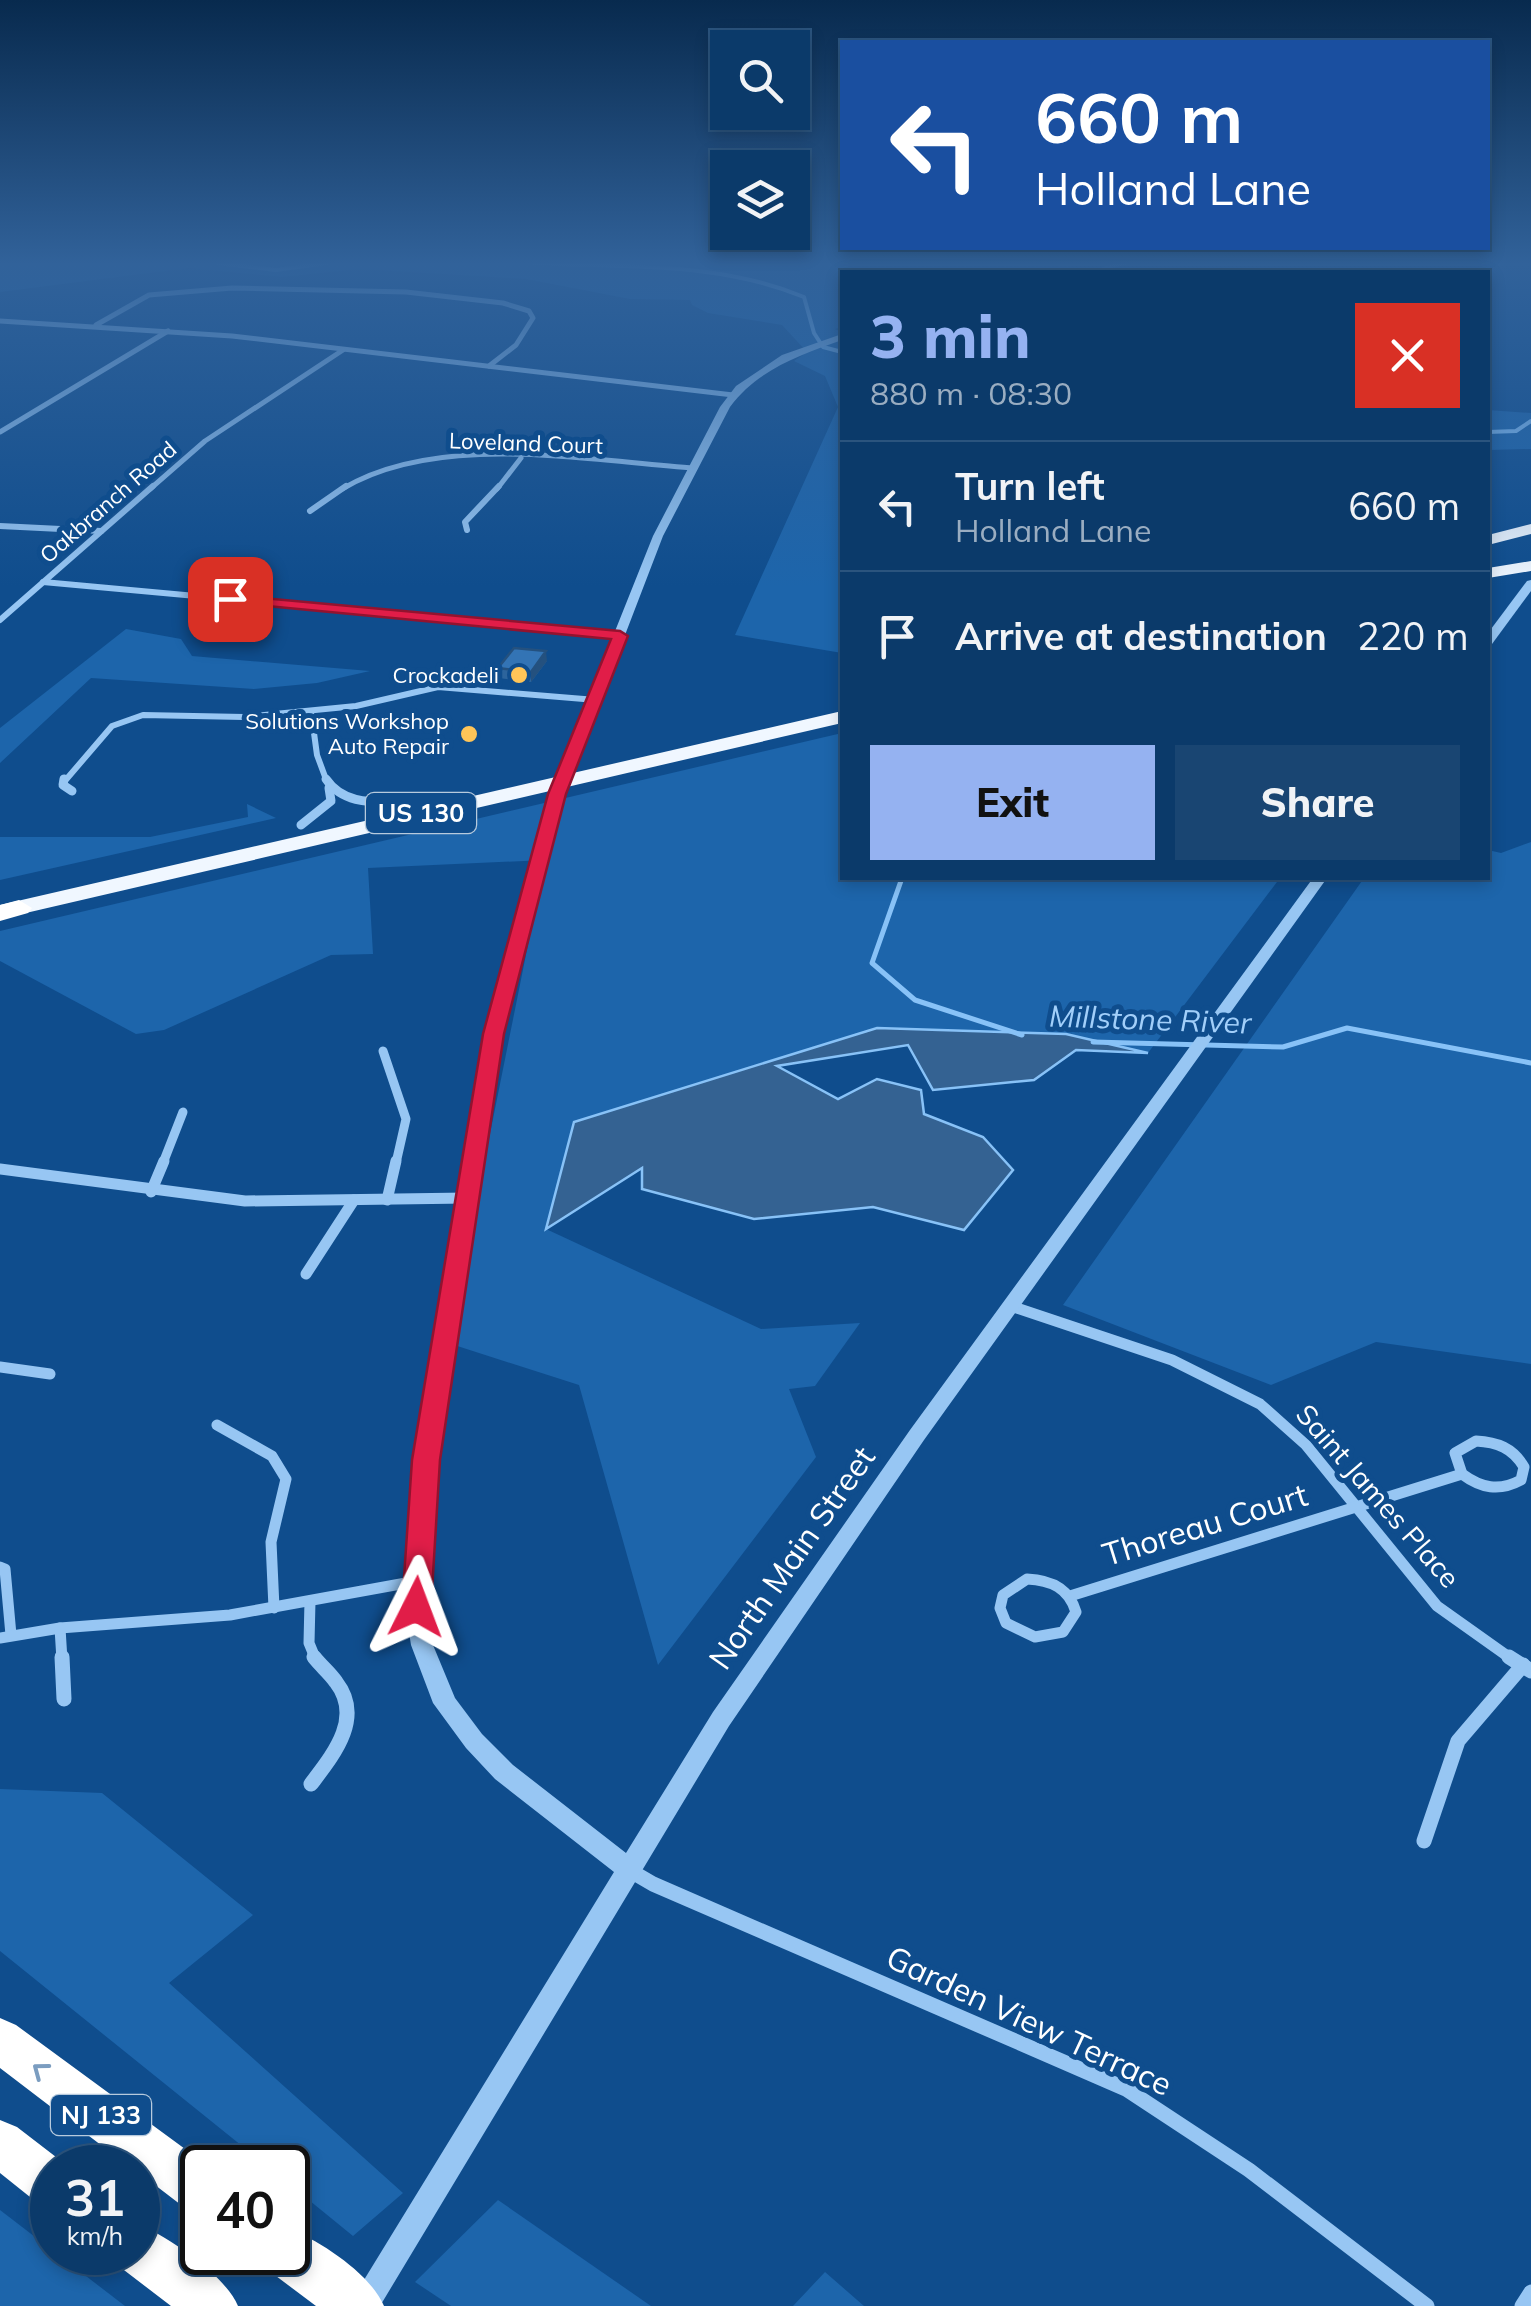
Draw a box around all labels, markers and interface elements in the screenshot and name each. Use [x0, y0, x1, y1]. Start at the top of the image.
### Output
map controls [710, 30, 810, 250]
button: search [710, 30, 810, 130]
text: 660 m [1035, 73, 1243, 161]
icon: left [870, 80, 1000, 210]
button: layers [710, 150, 810, 250]
text: Holland Lane [1035, 160, 1311, 216]
text: 3 min [870, 298, 1031, 373]
button: close [1355, 303, 1460, 408]
text: 880 m · 08:30 [870, 373, 1072, 413]
street label: Loveland Court [449, 426, 604, 460]
street label: Oakbranch Road [34, 435, 182, 569]
text: Turn left [955, 462, 1105, 510]
icon: left [870, 479, 925, 534]
text: 660 m [1348, 482, 1460, 530]
text: Holland Lane [955, 510, 1151, 550]
pin [188, 557, 273, 642]
icon: arrive [203, 572, 258, 627]
icon: arrive [870, 609, 925, 664]
text: Arrive at destination [955, 612, 1327, 660]
text: 220 m [1357, 612, 1469, 660]
place label: Crockadeli [393, 661, 499, 689]
marker: Crockadeli [508, 664, 530, 686]
place label: Solutions Workshop Auto Repair [245, 707, 449, 760]
marker: Solutions Workshop Auto Repair [458, 723, 480, 745]
button: Exit [870, 745, 1155, 860]
button: Share [1175, 745, 1460, 860]
road number: US 130 [366, 793, 476, 833]
water label: Millstone River [1048, 996, 1253, 1042]
street label: Saint James Place [1289, 1397, 1468, 1595]
street label: North Main Street [699, 1438, 883, 1677]
street label: Thoreau Court [1097, 1474, 1312, 1574]
position arrow [364, 1555, 468, 1659]
street label: Garden View Terrace [880, 1936, 1179, 2104]
one-way arrow [33, 2064, 51, 2081]
road number: NJ 133 [51, 2095, 151, 2135]
speed limit sign: 40 [180, 2145, 310, 2275]
text: 31 [65, 2166, 125, 2229]
text: km/h [67, 2220, 123, 2251]

